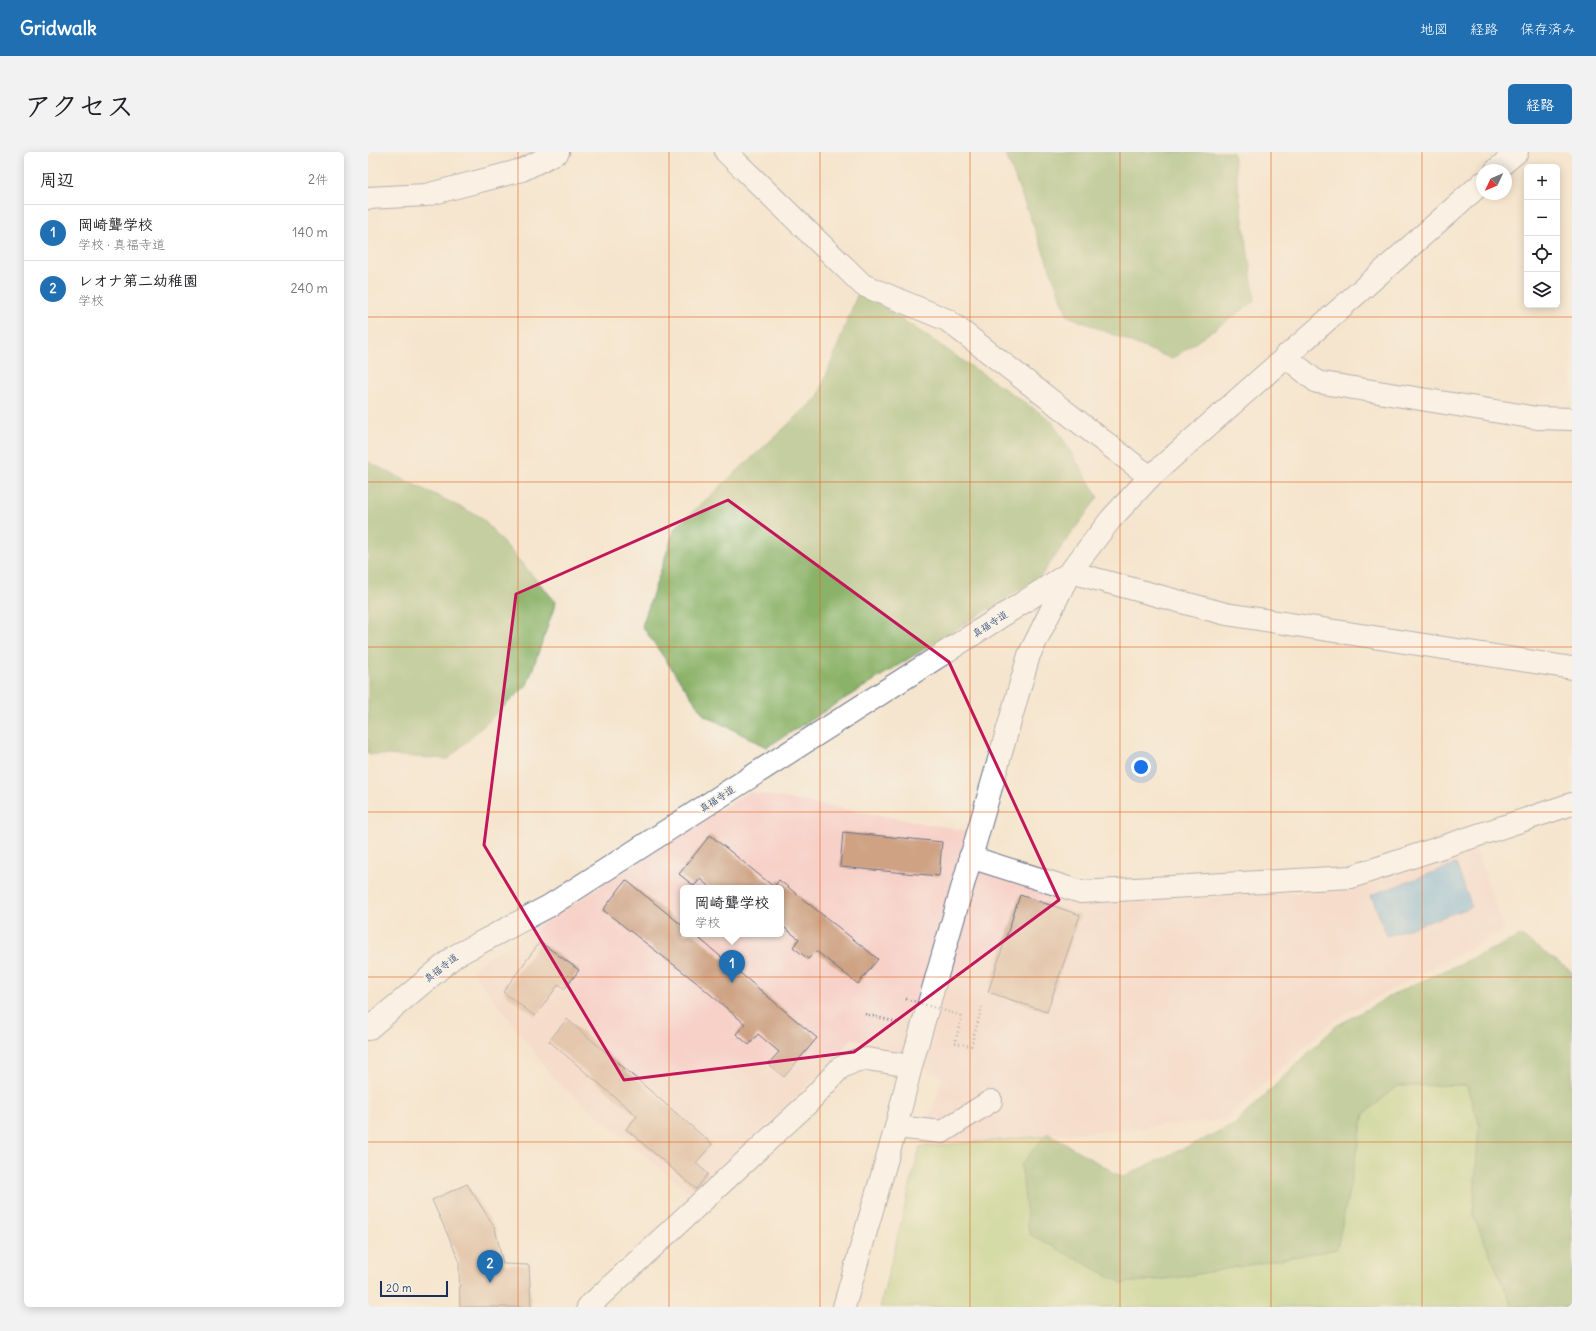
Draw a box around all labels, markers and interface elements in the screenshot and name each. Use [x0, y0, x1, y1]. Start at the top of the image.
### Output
text: Gridwalk [20, 16, 97, 40]
text: 地図 [1420, 20, 1448, 38]
text: 経路 [1470, 20, 1498, 38]
text: 保存済み [1520, 20, 1576, 38]
button: 経路 [1508, 84, 1572, 124]
text: アクセス [24, 88, 134, 124]
north arrow [1476, 164, 1512, 200]
map controls [1524, 164, 1560, 308]
button: + [1524, 164, 1560, 200]
text: 周辺 [40, 169, 74, 191]
text: 2件 [308, 171, 328, 188]
button: − [1524, 200, 1560, 236]
text: 岡崎聾学校 [78, 215, 153, 234]
text: 1 [50, 224, 56, 241]
text: 140 m [292, 224, 328, 241]
text: 学校 · 真福寺道 [78, 236, 165, 253]
button: locate [1524, 236, 1560, 272]
text: レオナ第二幼稚園 [78, 271, 198, 290]
button: layers [1524, 272, 1560, 308]
text: 2 [49, 280, 57, 297]
text: 240 m [291, 280, 328, 297]
text: 学校 [78, 292, 104, 309]
street label: 真福寺道 [970, 608, 1010, 640]
your location [1131, 757, 1151, 777]
street label: 真福寺道 [697, 783, 737, 815]
popup [680, 885, 784, 937]
text: 岡崎聾学校 [694, 893, 770, 912]
text: 学校 [694, 914, 721, 931]
pin: 1 [719, 950, 745, 983]
street label: 真福寺道 [421, 951, 461, 985]
pin: 2 [477, 1250, 503, 1283]
scale bar [380, 1279, 448, 1298]
text: 20 m [386, 1281, 412, 1295]

